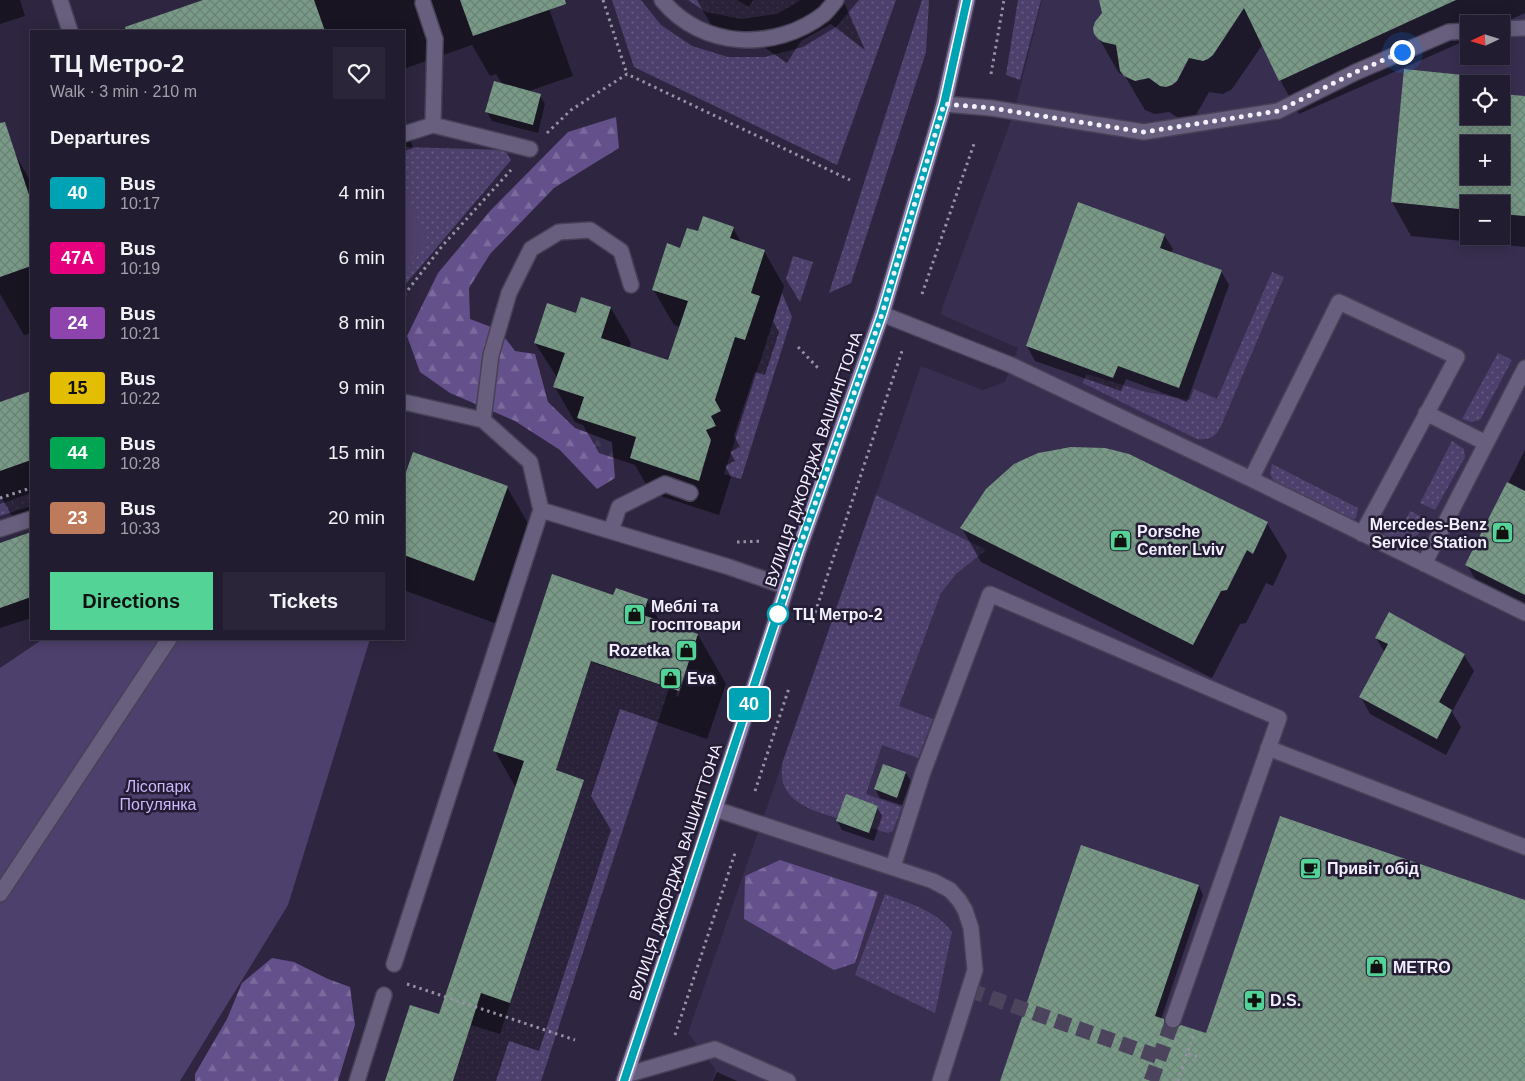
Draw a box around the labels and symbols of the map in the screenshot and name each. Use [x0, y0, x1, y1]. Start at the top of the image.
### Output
north arrow [1460, 15, 1510, 65]
your location [1390, 40, 1415, 65]
street label: ВУЛИЦЯ ДЖОРДЖА ВАШИНГТОНА [762, 329, 865, 589]
place label: Mercedes-Benz Service Station [1370, 516, 1487, 551]
shop icon: Mercedes-Benz Service Station [1491, 521, 1515, 545]
place label: Porsche Center Lviv [1137, 523, 1224, 558]
shop icon: Porsche Center Lviv [1109, 528, 1133, 552]
place label: Меблі та госптовари [651, 598, 741, 633]
shop icon: Меблі та госптовари [623, 603, 647, 627]
marker: ТЦ Метро-2 [767, 603, 789, 625]
place label: ТЦ Метро-2 [793, 606, 883, 623]
shop icon: Rozetka [674, 638, 698, 662]
place label: Rozetka [609, 642, 670, 659]
shop icon: Eva [659, 666, 683, 690]
place label: Eva [687, 670, 716, 687]
line badge: 40 [726, 688, 772, 720]
street label: ВУЛИЦЯ ДЖОРДЖА ВАШИНГТОНА [626, 742, 725, 1002]
park label: Лісопарк Погулянка [120, 778, 197, 813]
cafe icon: Привіт обід [1299, 856, 1323, 880]
place label: Привіт обід [1327, 860, 1419, 877]
shop icon: METRO [1365, 955, 1389, 979]
place label: METRO [1393, 959, 1451, 976]
pharmacy icon: D.S. [1242, 988, 1266, 1012]
place label: D.S. [1270, 992, 1301, 1009]

